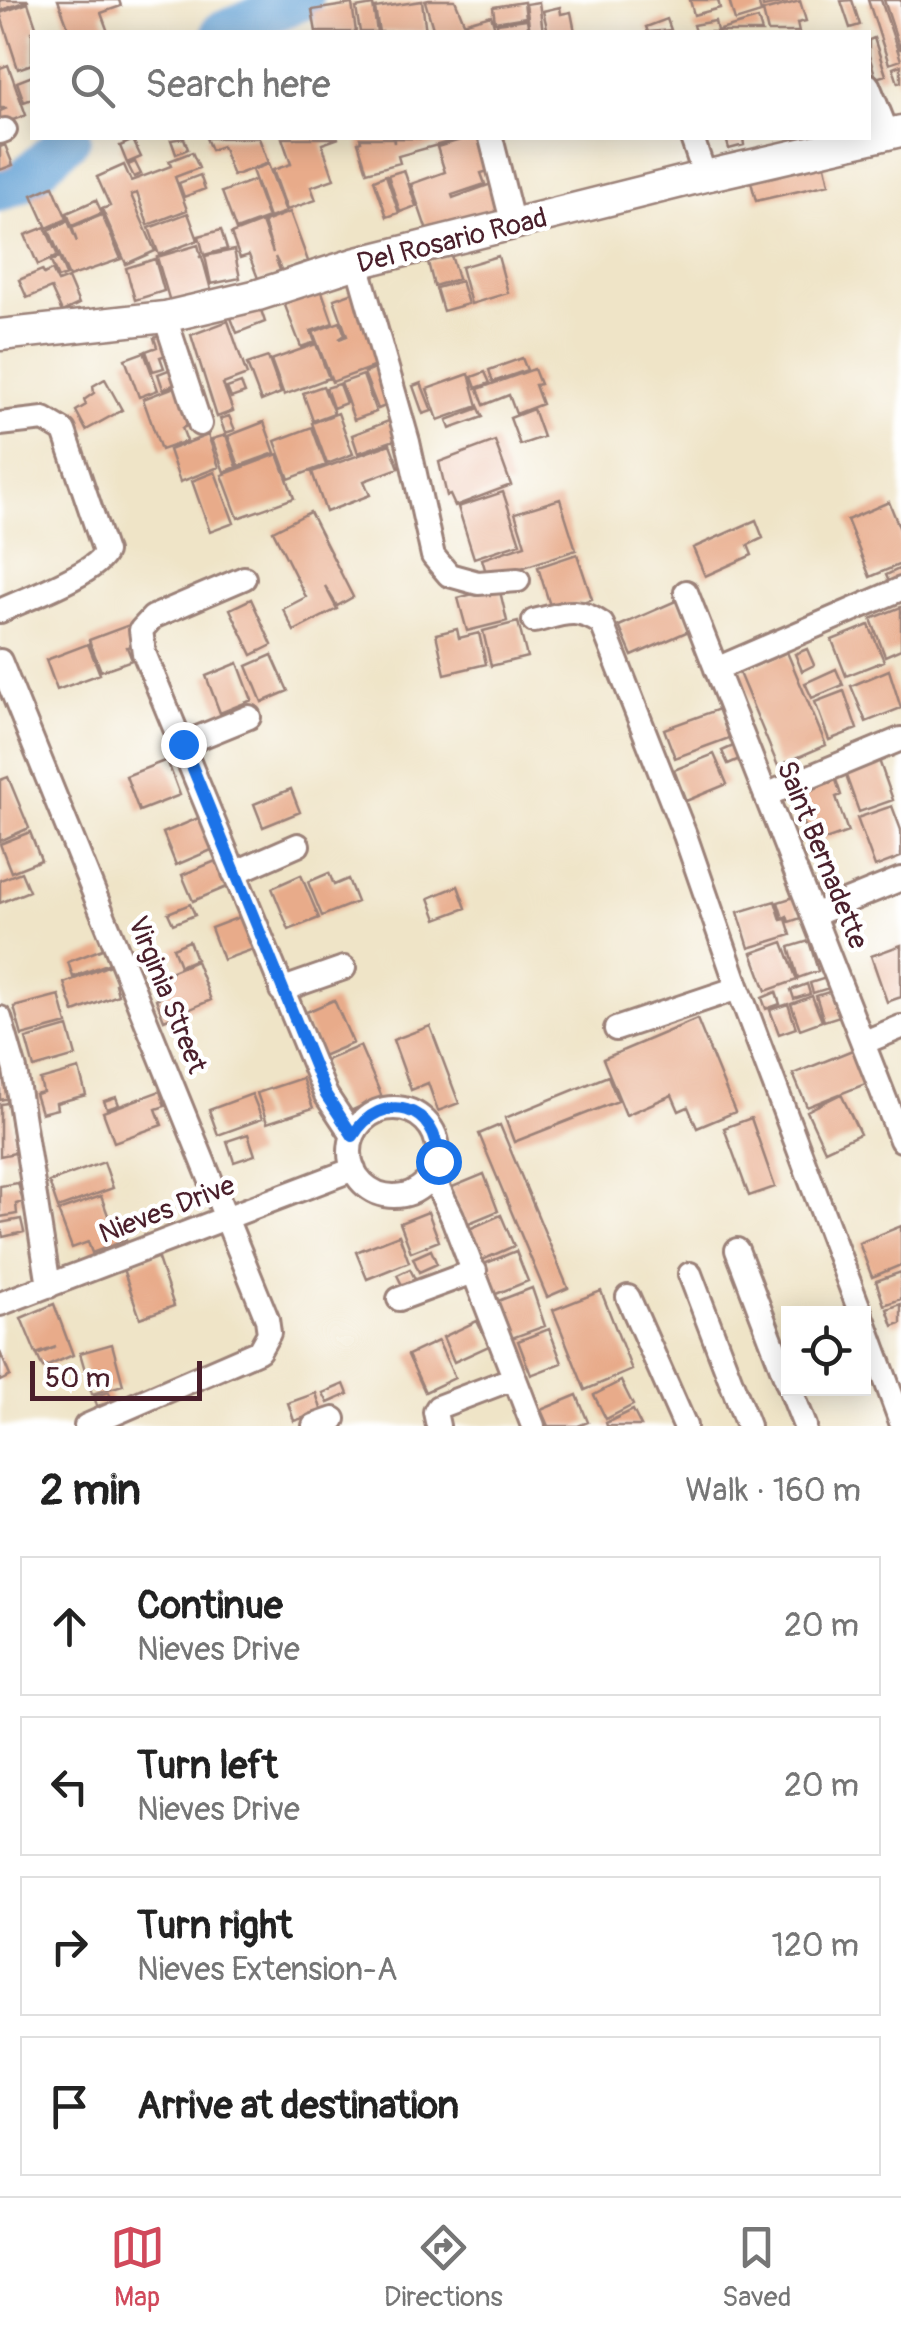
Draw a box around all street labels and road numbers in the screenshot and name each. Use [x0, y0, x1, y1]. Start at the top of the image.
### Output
street label: Del Rosario Road [353, 200, 551, 282]
street label: Saint Bernadette [768, 756, 876, 954]
street label: Virginia Street [120, 911, 215, 1079]
street label: Nieves Drive [94, 1168, 240, 1252]

